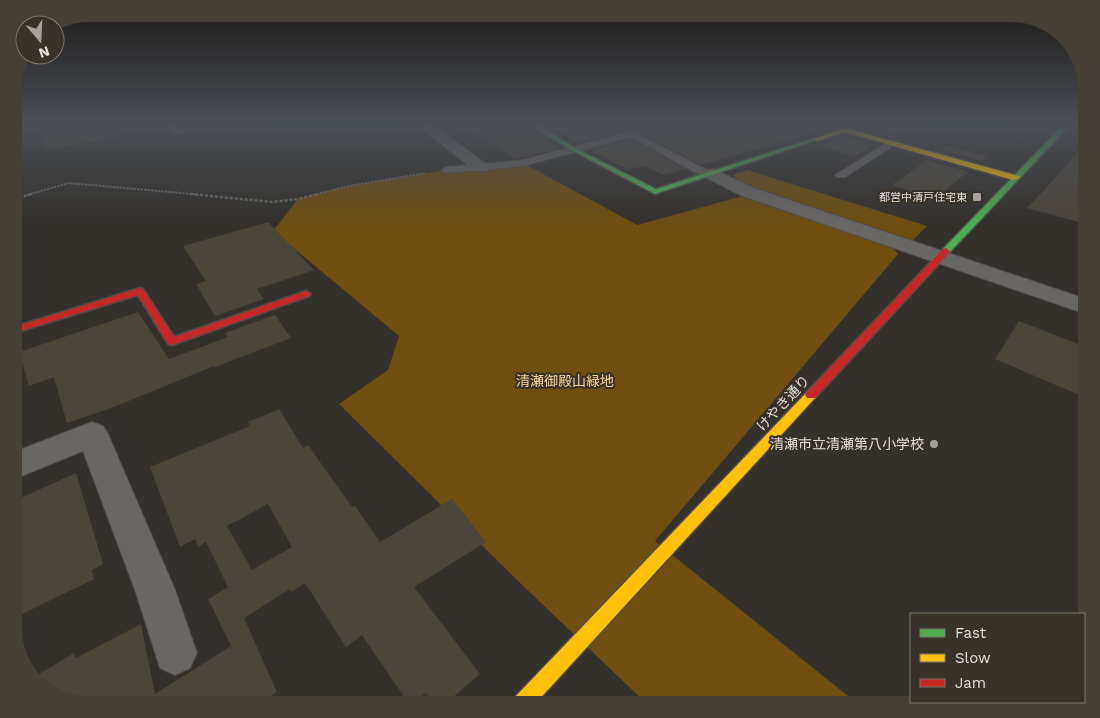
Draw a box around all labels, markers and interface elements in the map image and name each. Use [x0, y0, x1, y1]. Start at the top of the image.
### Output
north arrow [15, 15, 65, 65]
text: N [37, 43, 52, 62]
place label: 都営中清戸住宅東 [879, 191, 967, 204]
marker: 都営中清戸住宅東 [971, 191, 983, 203]
street label: けやき通り [753, 372, 813, 434]
park label: 清瀬御殿山緑地 [516, 373, 614, 389]
place label: 清瀬市立清瀬第八小学校 [770, 436, 924, 452]
marker: 清瀬市立清瀬第八小学校 [928, 438, 940, 450]
legend [910, 613, 1085, 703]
text: Fast [955, 624, 987, 642]
text: Slow [955, 649, 991, 667]
text: Jam [955, 674, 986, 692]

